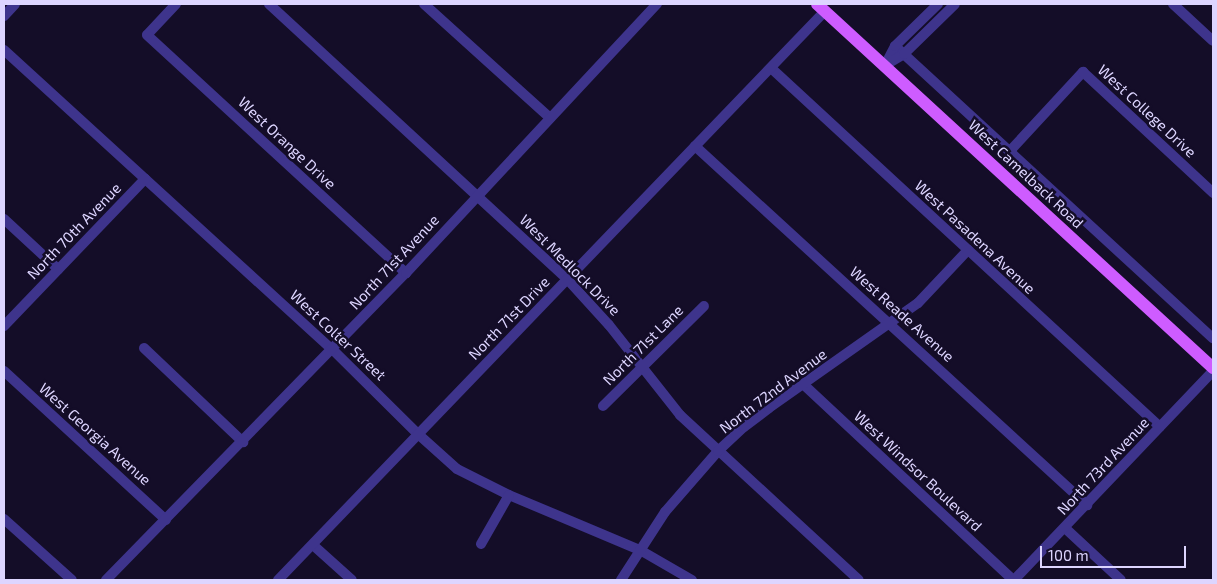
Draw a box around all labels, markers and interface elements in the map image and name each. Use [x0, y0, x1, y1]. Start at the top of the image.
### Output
street label: West College Drive [1094, 61, 1200, 161]
street label: West Orange Drive [234, 93, 340, 193]
street label: West Camelback Road [965, 116, 1087, 232]
street label: West Pasadena Avenue [911, 176, 1039, 298]
street label: North 70th Avenue [23, 179, 125, 283]
street label: North 71st Avenue [345, 211, 443, 313]
street label: West Medlock Drive [516, 211, 624, 319]
street label: West Reade Avenue [846, 262, 958, 366]
street label: North 71st Drive [465, 273, 553, 363]
street label: West Colter Street [286, 286, 390, 384]
street label: North 71st Lane [599, 301, 687, 389]
street label: North 72nd Avenue [716, 345, 830, 437]
street label: West Georgia Avenue [35, 379, 155, 489]
street label: West Windsor Boulevard [850, 407, 986, 535]
street label: North 73rd Avenue [1053, 413, 1153, 519]
scale bar [1042, 536, 1188, 568]
text: 100 m [1048, 546, 1089, 564]

